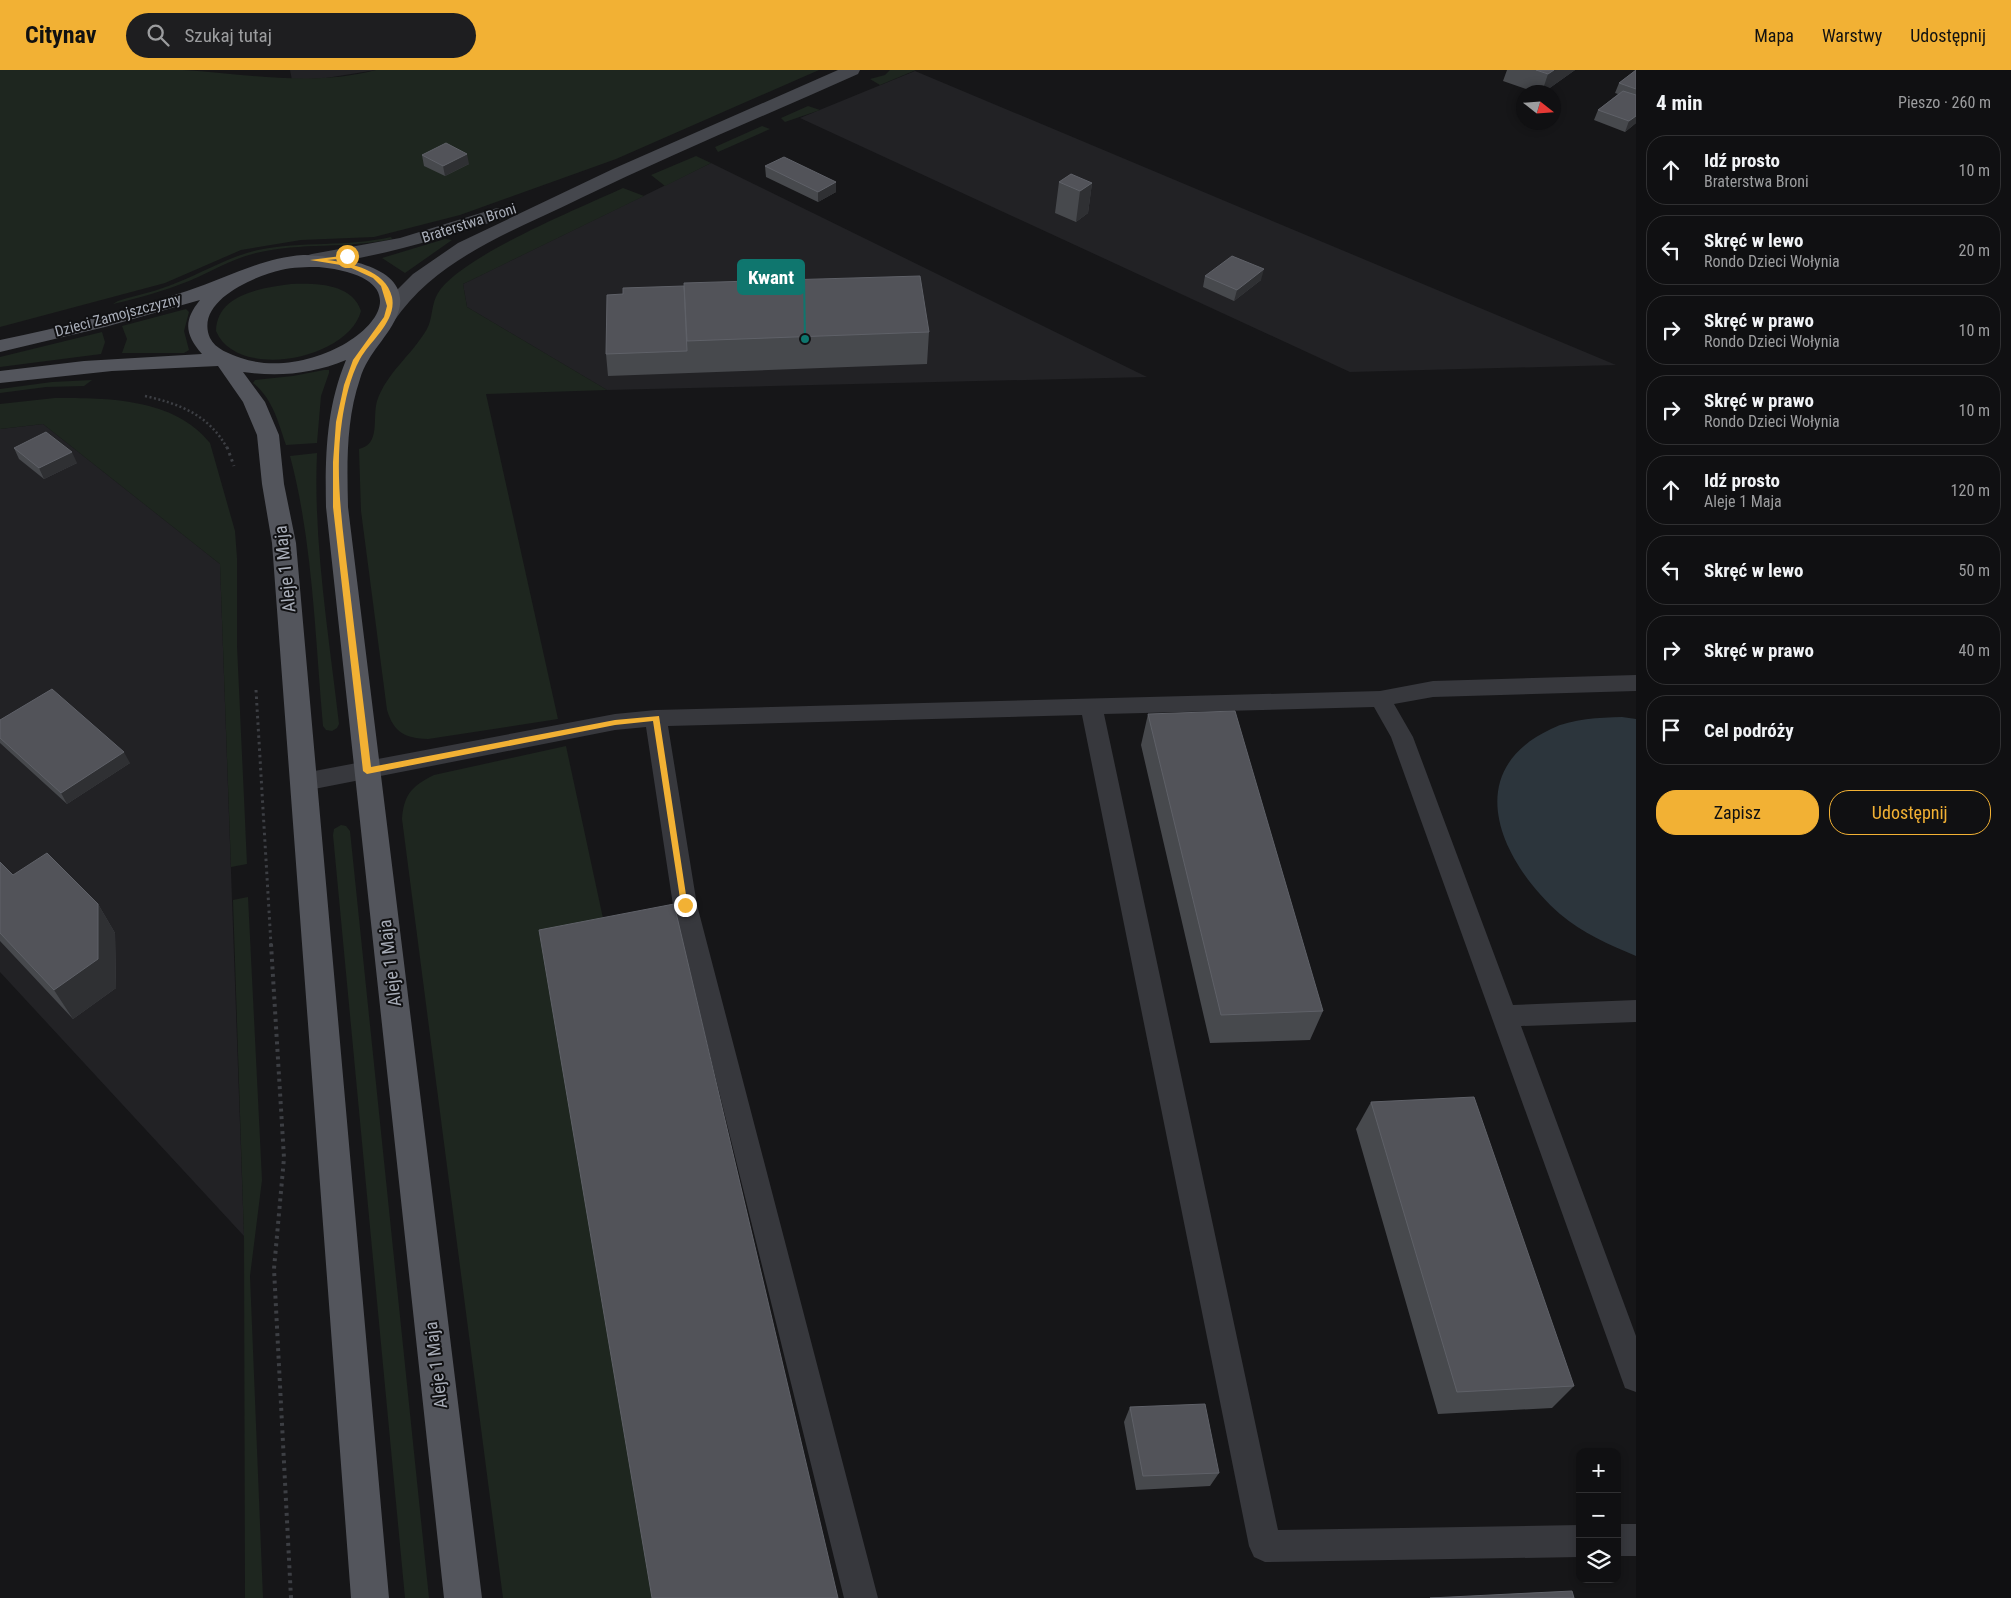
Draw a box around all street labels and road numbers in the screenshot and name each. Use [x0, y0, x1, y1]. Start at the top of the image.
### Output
street label: Braterstwa Broni [420, 199, 518, 247]
street label: Dzieci Zamojszczyzny [53, 290, 183, 340]
street label: Aleje 1 Maja [269, 524, 300, 614]
street label: Aleje 1 Maja [374, 918, 405, 1008]
street label: Aleje 1 Maja [420, 1320, 451, 1410]

